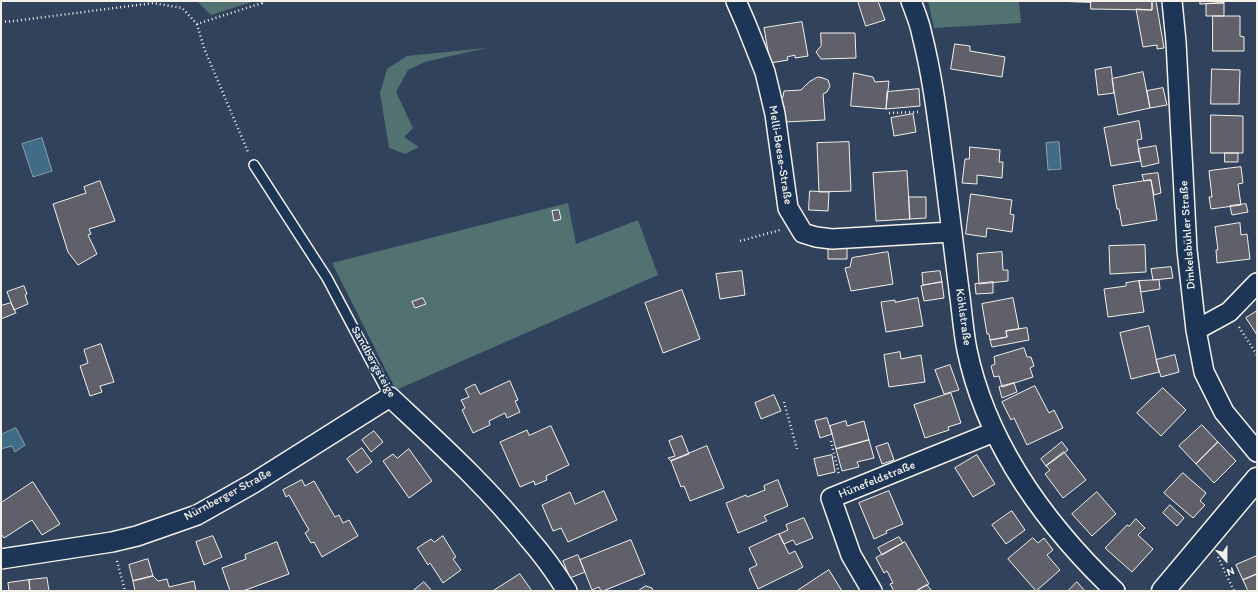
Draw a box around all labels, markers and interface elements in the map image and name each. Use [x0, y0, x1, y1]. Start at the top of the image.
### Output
street label: Melli-Beese-Straße [765, 105, 795, 205]
street label: Dinkelsbühler Straße [1177, 180, 1199, 290]
street label: Köhlstraße [952, 288, 974, 346]
street label: Sandbergsteige [347, 324, 399, 400]
street label: Hünefeldstraße [836, 458, 918, 502]
street label: Nürnberger Straße [182, 466, 274, 524]
north arrow [1206, 540, 1246, 580]
text: N [1225, 564, 1236, 579]

